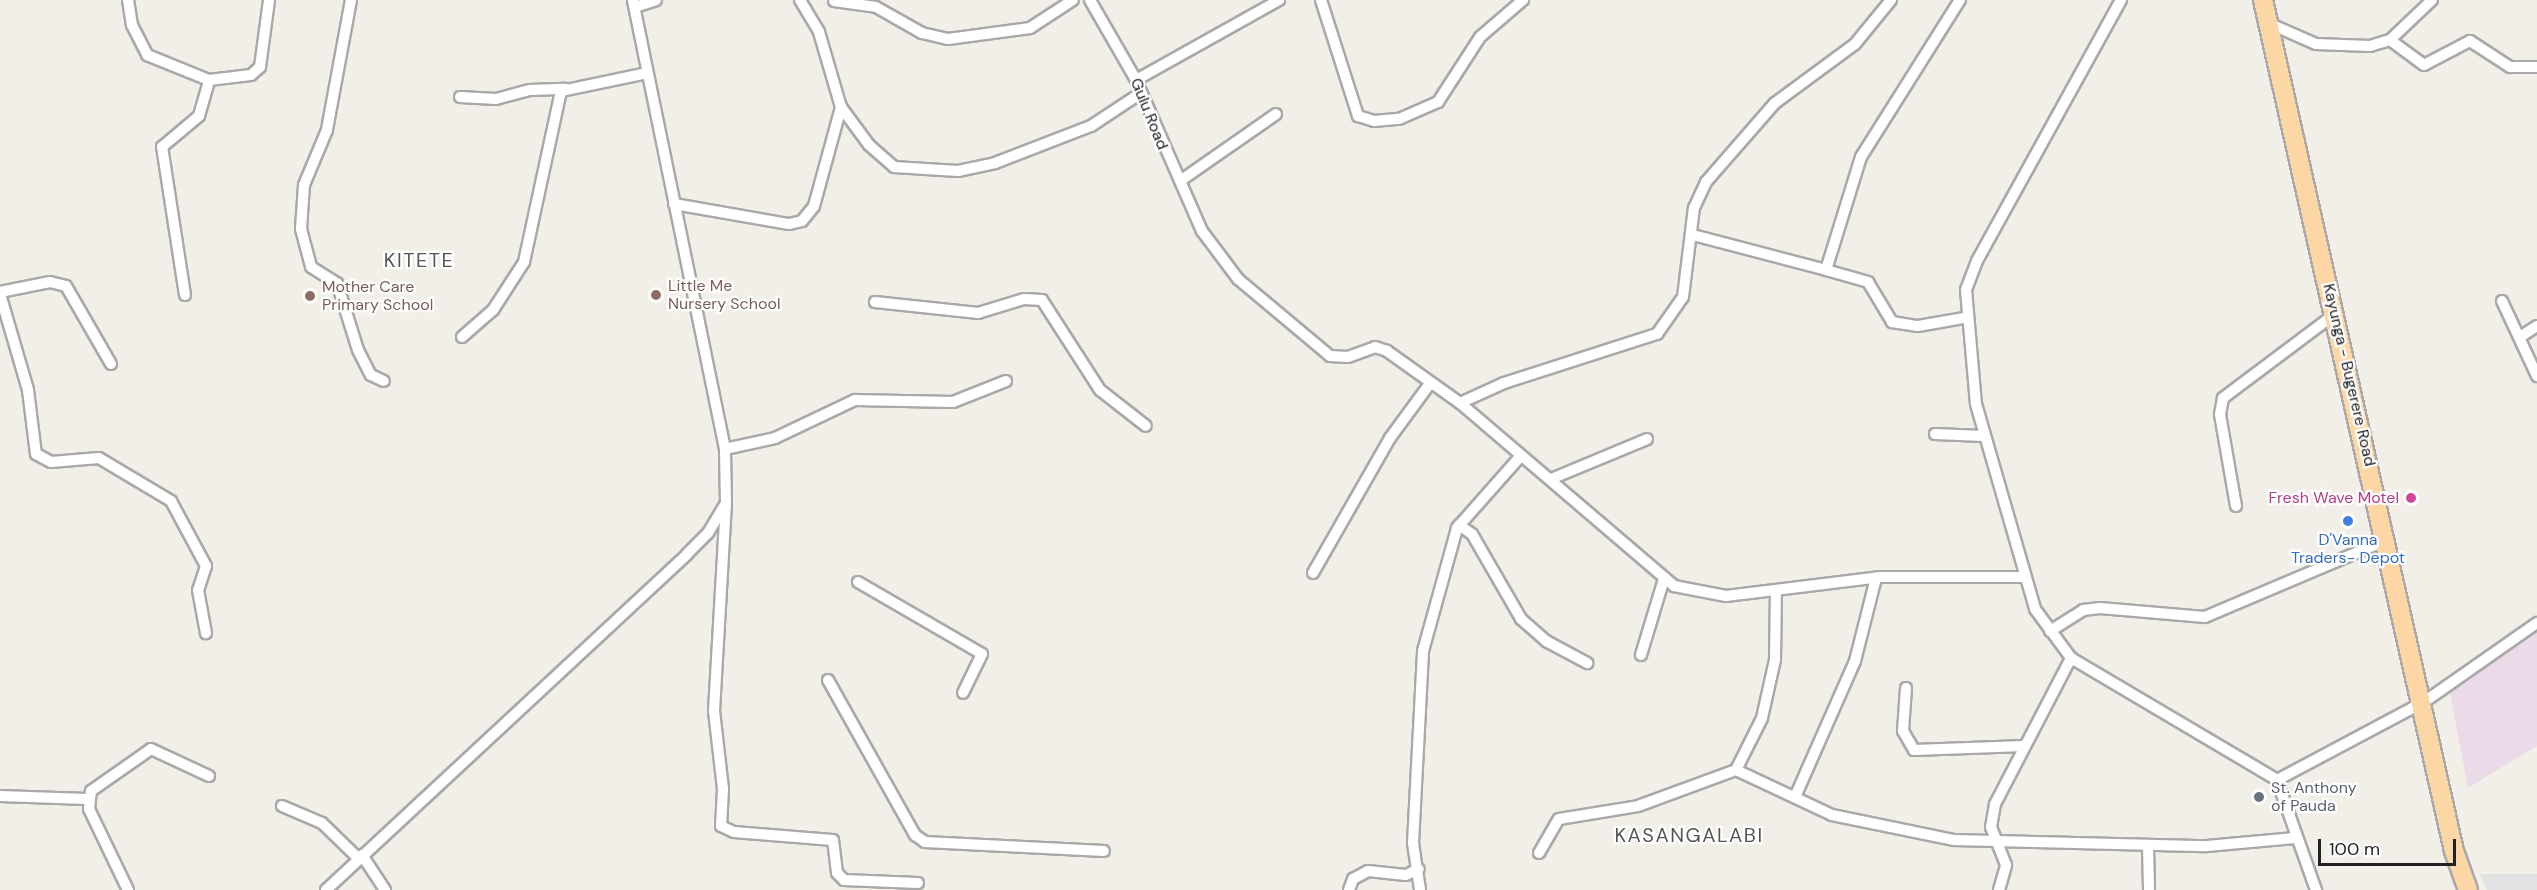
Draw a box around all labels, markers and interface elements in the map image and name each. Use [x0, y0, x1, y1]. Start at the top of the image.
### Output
street label: Gulu Road [1126, 75, 1172, 153]
district label: KITETE [384, 248, 454, 272]
place label: Little Me Nursery School [668, 276, 781, 314]
place label: Mother Care Primary School [322, 277, 433, 315]
street label: Kayunga - Bugerere Road [2319, 282, 2379, 468]
marker: Little Me Nursery School [649, 288, 663, 302]
marker: Mother Care Primary School [303, 289, 317, 303]
place label: Fresh Wave Motel [2268, 488, 2399, 508]
marker: Fresh Wave Motel [2404, 491, 2418, 505]
marker: D'Vanna Traders- Depot [2341, 514, 2355, 528]
place label: D'Vanna Traders- Depot [2291, 530, 2405, 568]
place label: St. Anthony of Pauda [2271, 778, 2357, 816]
marker: St. Anthony of Pauda [2252, 790, 2266, 804]
district label: KASANGALABI [1614, 823, 1764, 847]
scale bar [2321, 827, 2459, 865]
text: 100 m [2329, 837, 2380, 861]

